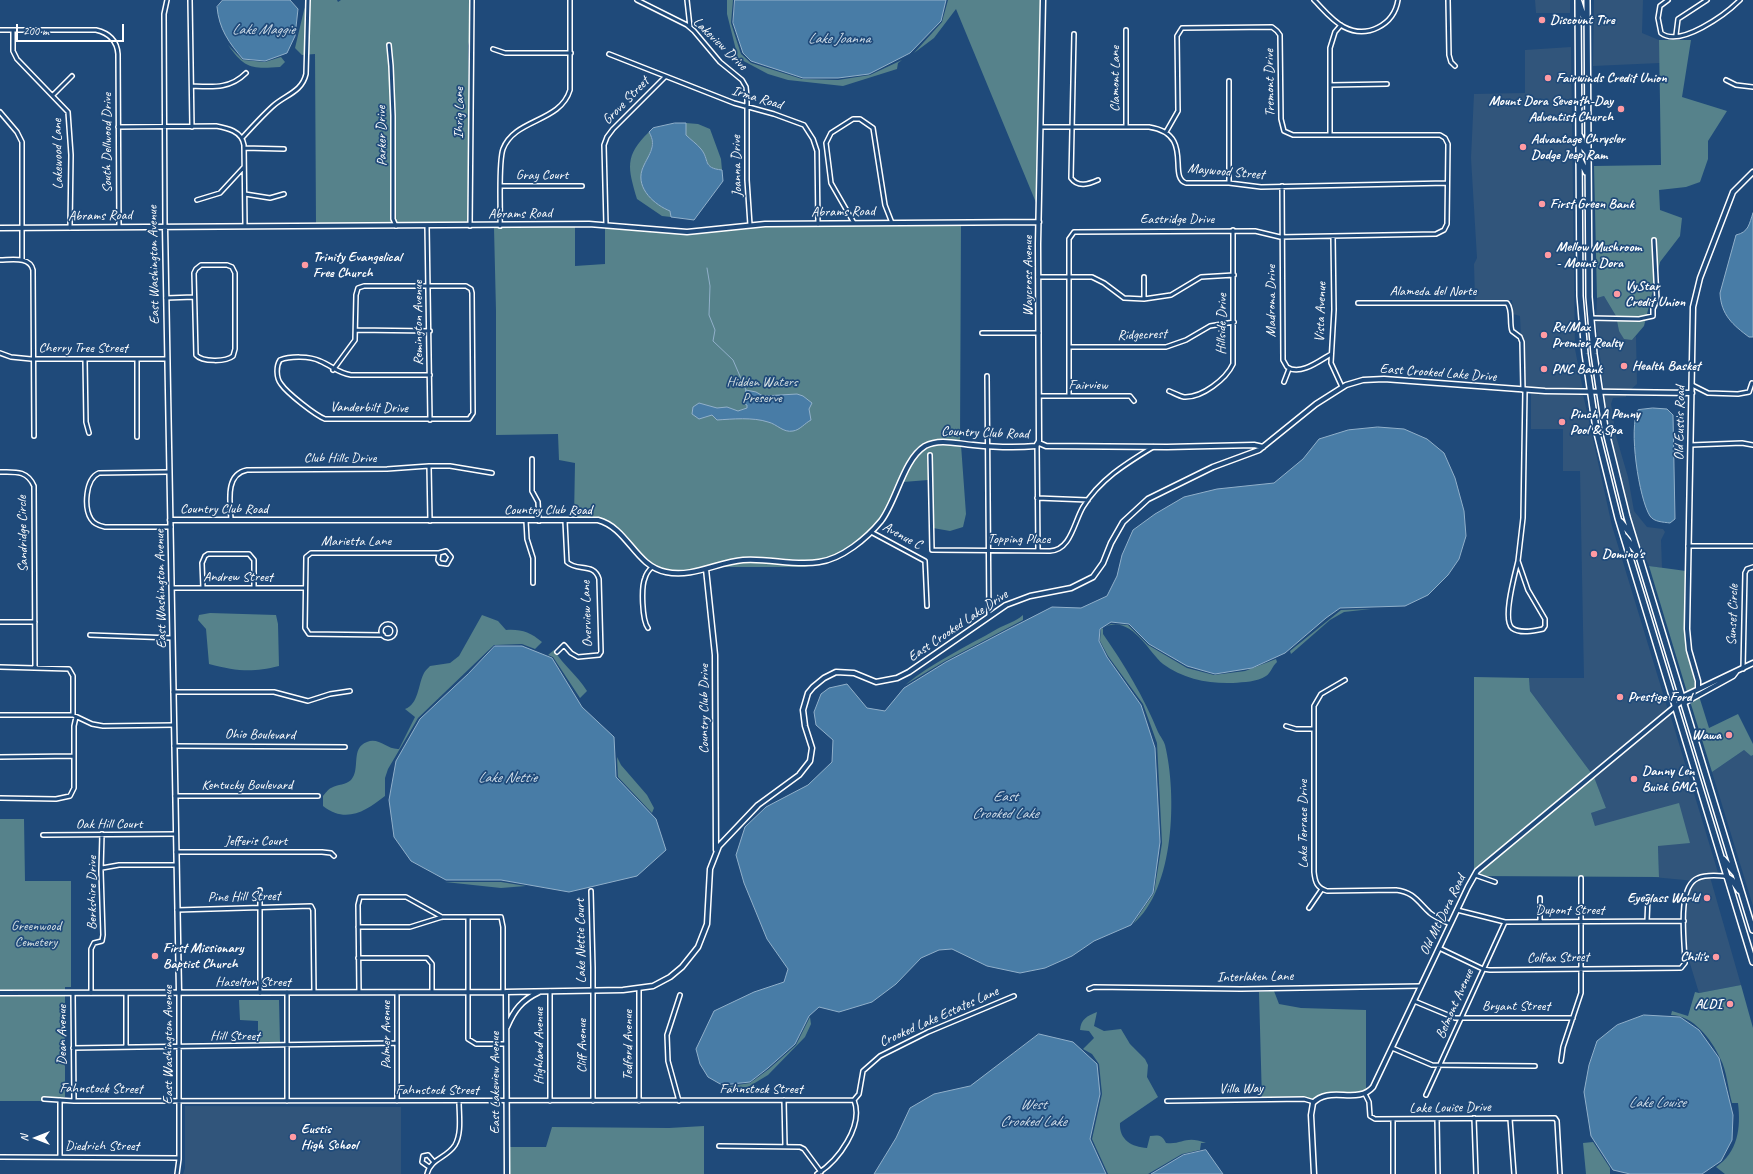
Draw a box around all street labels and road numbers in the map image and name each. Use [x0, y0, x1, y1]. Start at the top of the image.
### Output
street label: Lakeview Drive [689, 14, 751, 74]
street label: Clamont Lane [1107, 46, 1123, 112]
street label: Tremont Drive [1261, 49, 1279, 117]
street label: Grove Street [599, 74, 653, 128]
street label: Irma Road [730, 82, 784, 114]
street label: Ihrig Lane [451, 87, 467, 139]
street label: South Dellwood Drive [99, 93, 115, 193]
street label: Parker Drive [373, 106, 391, 166]
street label: Lakewood Lane [49, 119, 67, 189]
street label: Joanna Drive [728, 135, 746, 197]
street label: Maywood Street [1187, 160, 1265, 184]
street label: Gray Court [516, 167, 568, 183]
street label: Abrams Road [811, 203, 875, 221]
street label: East Washington Avenue [145, 205, 163, 325]
street label: Abrams Road [488, 205, 552, 223]
street label: Abrams Road [68, 207, 132, 225]
street label: Eastridge Drive [1140, 211, 1214, 227]
street label: Waycross Avenue [1020, 236, 1036, 316]
street label: Madrona Drive [1263, 265, 1279, 337]
street label: Remington Avenue [410, 280, 426, 366]
street label: Vista Avenue [1312, 282, 1330, 342]
street label: Alameda del Norte [1390, 283, 1476, 299]
street label: Hillside Drive [1213, 293, 1231, 355]
street label: Ridgecrest [1117, 326, 1167, 344]
street label: Cherry Tree Street [38, 340, 128, 356]
street label: East Crooked Lake Drive [1379, 361, 1497, 385]
street label: Fairview [1069, 377, 1107, 393]
street label: Old Eustis Road [1671, 386, 1689, 460]
street label: Vanderbilt Drive [330, 399, 408, 417]
street label: Country Club Road [941, 423, 1029, 443]
street label: Club Hills Drive [304, 450, 376, 466]
street label: Sandridge Circle [14, 495, 32, 573]
street label: Country Club Road [180, 501, 268, 517]
street label: Country Club Road [504, 502, 592, 518]
street label: Avenue C [879, 519, 925, 553]
street label: East Washington Avenue [152, 529, 170, 649]
street label: Topping Place [988, 531, 1050, 547]
street label: Marietta Lane [321, 533, 391, 549]
street label: Andrew Street [203, 569, 273, 585]
street label: Overview Lane [577, 580, 597, 648]
street label: Sunset Circle [1724, 584, 1742, 646]
street label: East Crooked Lake Drive [905, 586, 1011, 666]
street label: Country Club Drive [696, 664, 712, 754]
street label: Ohio Boulevard [225, 726, 295, 744]
street label: Kentucky Boulevard [201, 777, 293, 793]
street label: Lake Terrace Drive [1295, 780, 1311, 868]
street label: Oak Hill Court [76, 816, 142, 832]
street label: Jefferis Court [225, 833, 287, 849]
street label: Berkshire Drive [84, 856, 100, 930]
street label: Old Mt Dora Road [1416, 872, 1470, 958]
street label: Pine Hill Street [207, 888, 281, 906]
street label: Lake Nettie Court [572, 899, 590, 983]
street label: Dupont Street [1536, 902, 1604, 918]
street label: Colfax Street [1527, 949, 1589, 967]
street label: Belmont Avenue [1432, 967, 1478, 1041]
street label: Interlaken Lane [1217, 968, 1293, 986]
street label: Haselton Street [215, 974, 291, 990]
street label: Crooked Lake Estates Lane [877, 983, 1001, 1051]
street label: East Washington Avenue [160, 986, 176, 1104]
street label: Bryant Street [1482, 998, 1550, 1014]
street label: Palmer Avenue [378, 1001, 394, 1069]
street label: Dean Avenue [54, 1005, 70, 1065]
street label: Highland Avenue [531, 1007, 547, 1085]
street label: Tedford Avenue [620, 1010, 636, 1080]
street label: Cliff Avenue [574, 1019, 590, 1073]
street label: Hill Street [210, 1028, 260, 1044]
street label: East Lakeview Avenue [487, 1032, 503, 1134]
street label: Fahnstock Street [59, 1080, 143, 1098]
street label: Villa Way [1219, 1080, 1263, 1098]
street label: Fahnstock Street [719, 1081, 803, 1097]
street label: Fahnstock Street [395, 1082, 479, 1098]
street label: Lake Louise Drive [1409, 1099, 1491, 1117]
street label: Diedrich Street [65, 1138, 139, 1154]

